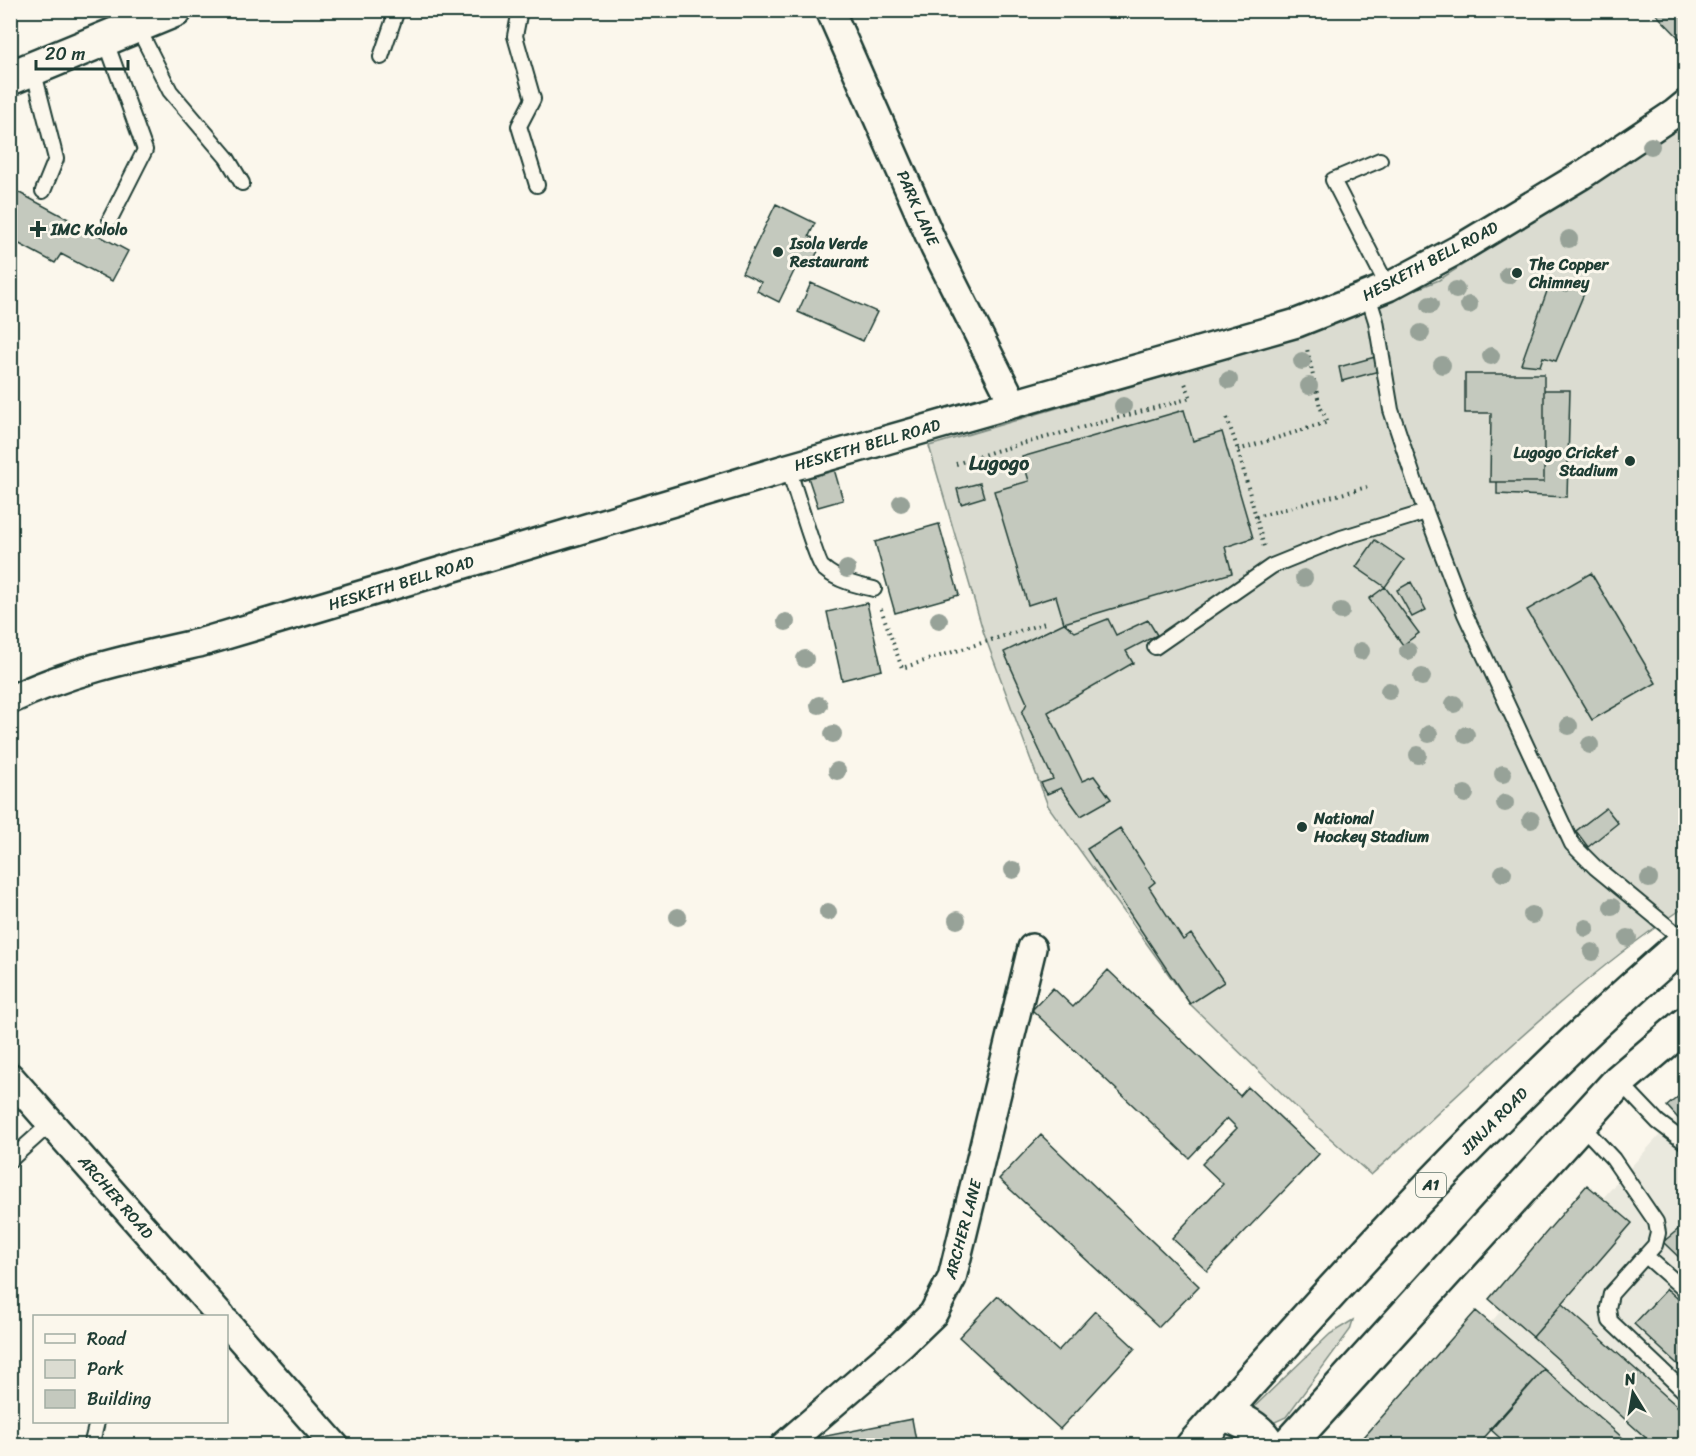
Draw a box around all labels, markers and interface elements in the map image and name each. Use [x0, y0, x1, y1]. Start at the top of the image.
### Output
scale bar [36, 33, 128, 71]
text: 20 m [45, 38, 85, 70]
street label: PARK LANE [888, 165, 948, 252]
street label: HESKETH BELL ROAD [1356, 213, 1504, 309]
place label: IMC Kololo [50, 215, 128, 244]
marker: IMC Kololo [29, 220, 47, 238]
place label: Isola Verde Restaurant [789, 229, 869, 276]
marker: Isola Verde Restaurant [771, 245, 785, 259]
place label: The Copper Chimney [1528, 250, 1609, 297]
marker: The Copper Chimney [1510, 266, 1524, 280]
street label: HESKETH BELL ROAD [790, 410, 944, 480]
place label: Lugogo Cricket Stadium [1514, 438, 1620, 485]
district label: Lugogo [969, 446, 1029, 481]
marker: Lugogo Cricket Stadium [1623, 454, 1637, 468]
street label: HESKETH BELL ROAD [325, 547, 478, 619]
place label: National Hockey Stadium [1313, 804, 1429, 851]
marker: National Hockey Stadium [1295, 820, 1309, 834]
street label: JINJA ROAD [1452, 1080, 1535, 1163]
street label: ARCHER ROAD [70, 1147, 161, 1246]
road number: A1 [1416, 1173, 1446, 1197]
street label: ARCHER LANE [936, 1175, 991, 1283]
legend [33, 1315, 228, 1423]
text: Road [87, 1323, 127, 1355]
text: Park [87, 1353, 124, 1385]
north arrow [1603, 1363, 1663, 1423]
text: N [1621, 1363, 1639, 1394]
text: Building [87, 1383, 151, 1415]

